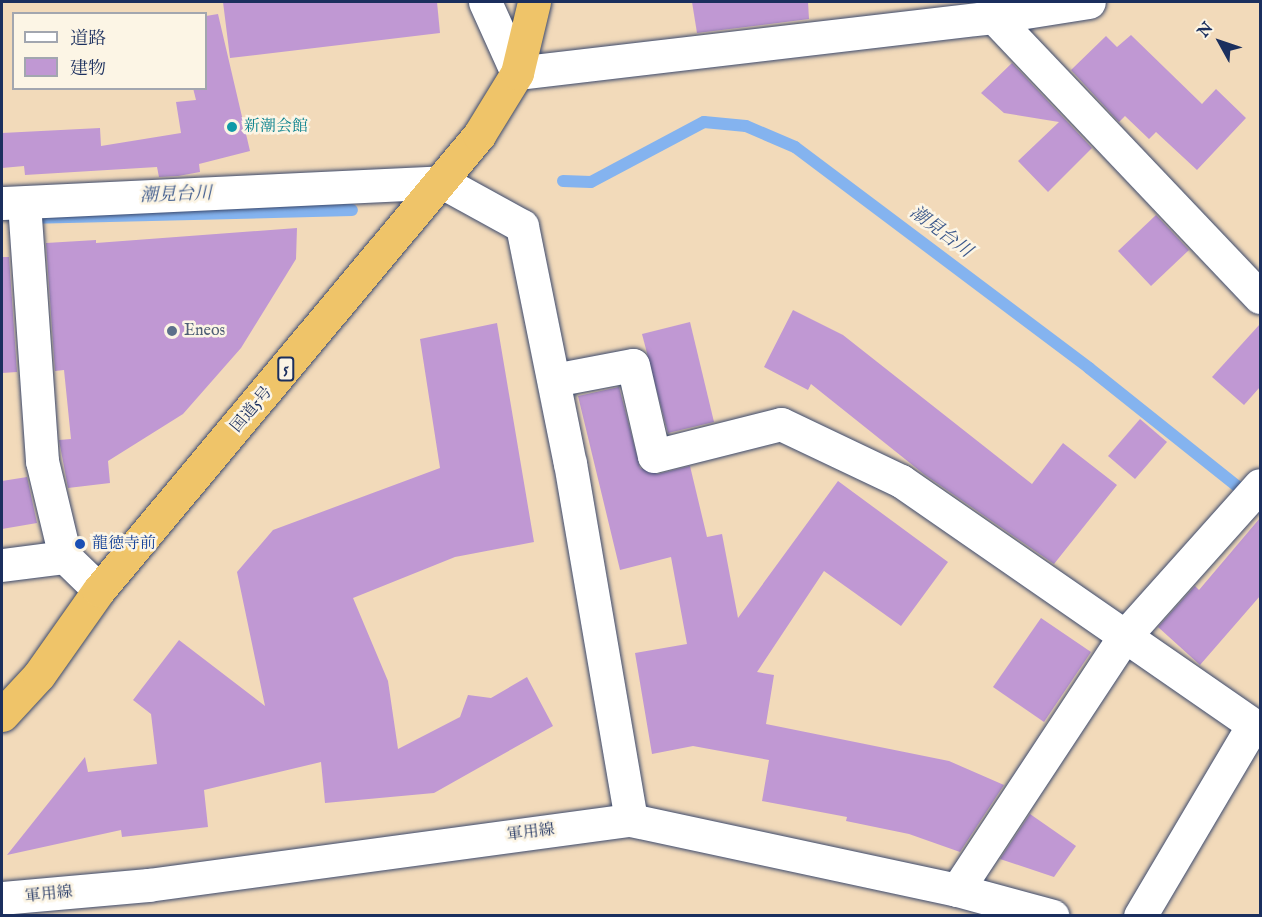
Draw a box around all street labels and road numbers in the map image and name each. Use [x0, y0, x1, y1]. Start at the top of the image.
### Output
road number: 5 [277, 357, 295, 381]
street label: 国道5号 [227, 383, 277, 437]
street label: 軍用線 [506, 821, 556, 845]
street label: 軍用線 [24, 883, 74, 907]

